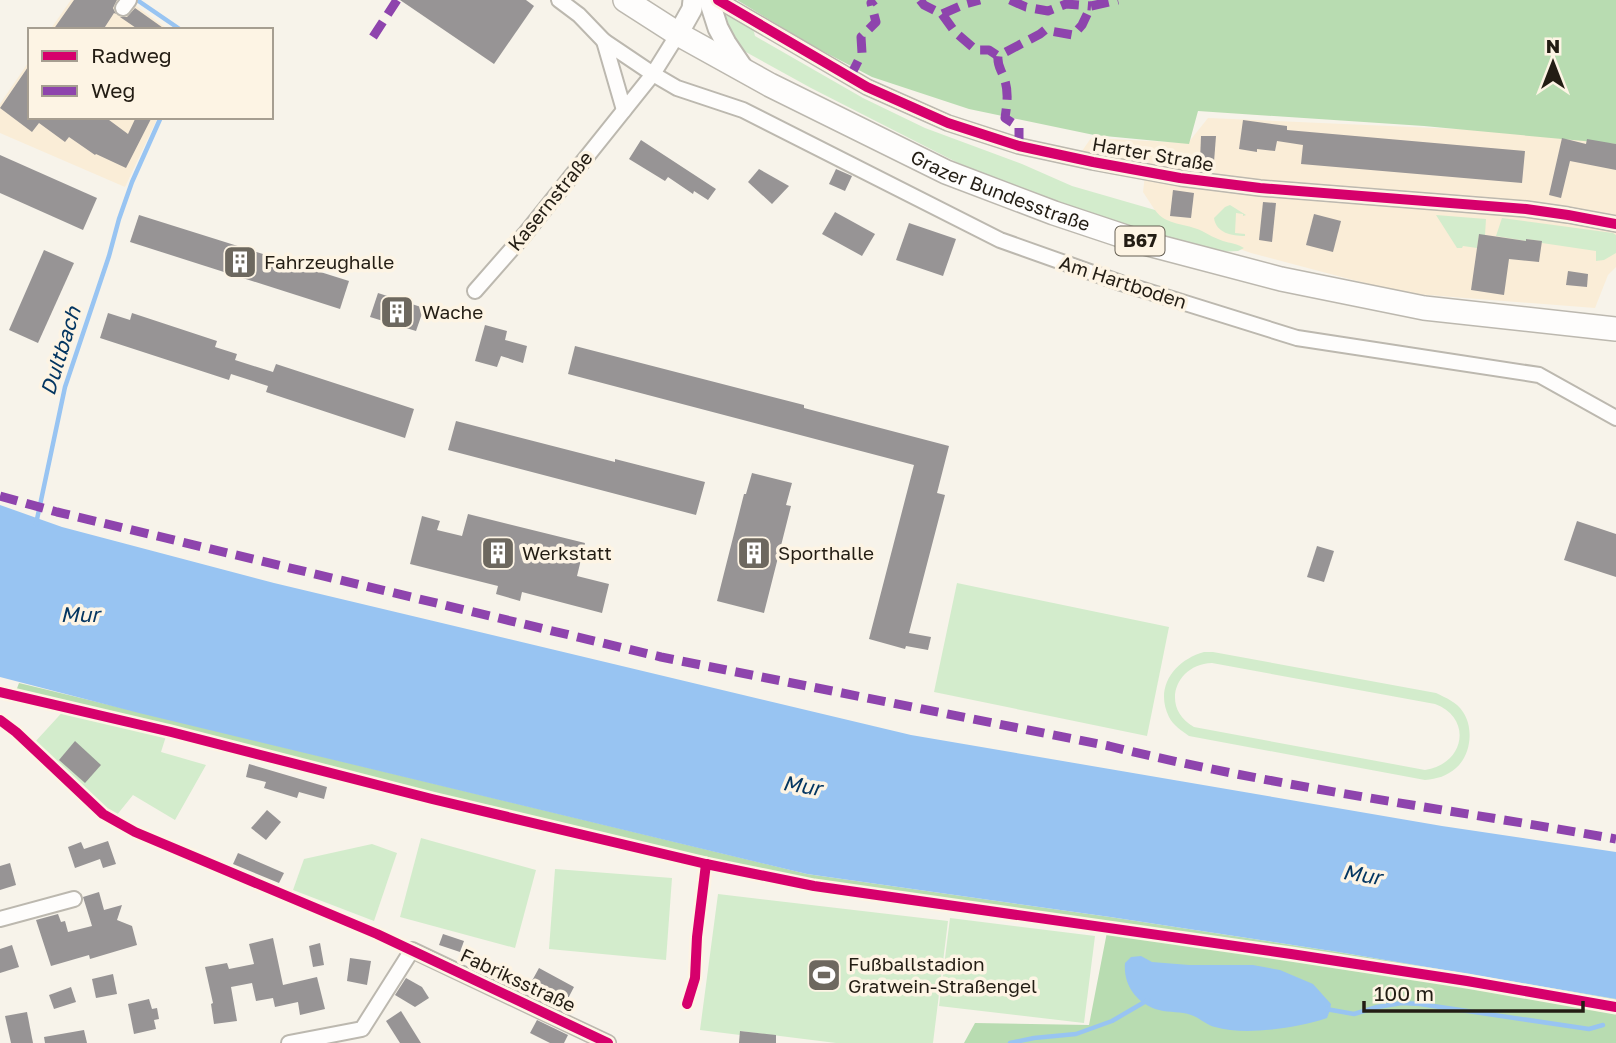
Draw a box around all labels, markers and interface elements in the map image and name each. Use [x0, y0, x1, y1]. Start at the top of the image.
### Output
legend [28, 28, 273, 119]
north arrow [1518, 28, 1588, 98]
text: N [1546, 34, 1560, 57]
text: Radweg [91, 42, 172, 68]
text: Weg [91, 77, 135, 103]
street label: Harter Straße [1090, 131, 1216, 176]
street label: Grazer Bundesstraße [907, 144, 1093, 235]
street label: Kasernstraße [502, 146, 597, 255]
road number: B67 [1116, 227, 1164, 256]
building icon: Fahrzeughalle [221, 243, 259, 281]
place label: Fahrzeughalle [264, 250, 394, 273]
street label: Am Hartboden [1057, 250, 1190, 313]
building icon: Wache [378, 293, 416, 331]
place label: Wache [422, 300, 483, 323]
water label: Dultbach [34, 302, 86, 398]
building icon: Werkstatt [479, 534, 517, 572]
building icon: Sporthalle [735, 534, 773, 572]
place label: Werkstatt [522, 541, 612, 564]
place label: Sporthalle [778, 541, 874, 564]
water label: Mur [61, 601, 102, 627]
water label: Mur [781, 769, 826, 801]
water label: Mur [1341, 858, 1386, 890]
street label: Fabriksstraße [457, 943, 579, 1016]
place label: Fußballstadion Gratwein-Straßengel [848, 952, 1037, 997]
sports icon: Fußballstadion Gratwein-Straßengel [805, 956, 843, 994]
scale bar [1364, 970, 1583, 1014]
text: 100 m [1374, 980, 1434, 1006]

